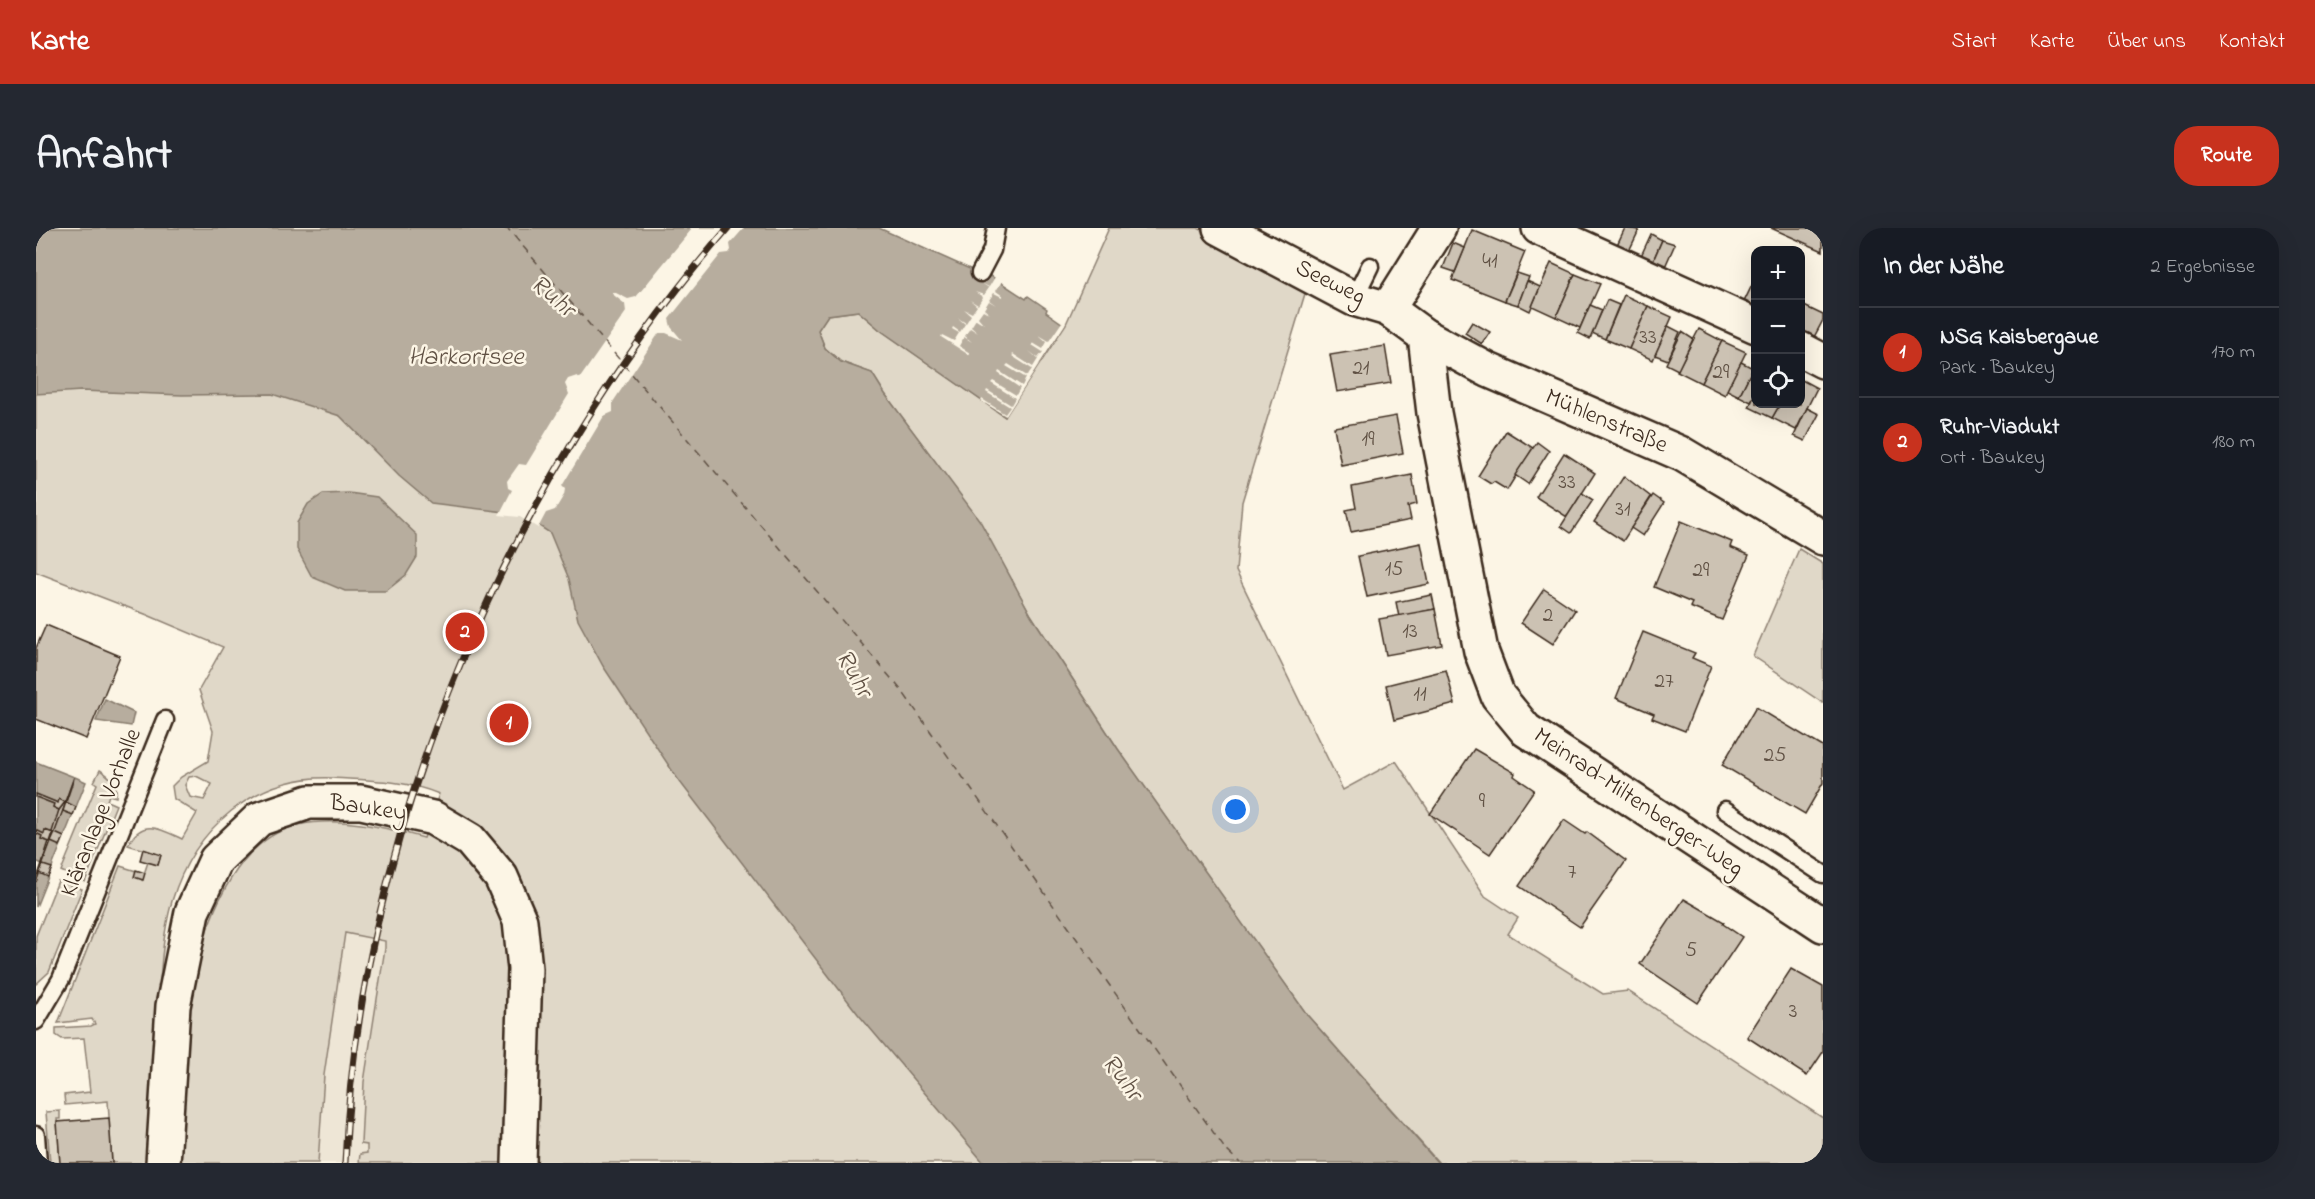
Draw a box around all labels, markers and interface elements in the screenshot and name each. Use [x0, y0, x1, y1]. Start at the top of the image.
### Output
text: Karte [30, 22, 89, 63]
text: Start [1951, 27, 1997, 57]
text: Karte [2030, 27, 2074, 57]
text: Über uns [2107, 27, 2186, 57]
text: Kontakt [2219, 27, 2285, 57]
text: Anfahrt [36, 126, 172, 187]
button: Route [2174, 126, 2279, 186]
map controls [1751, 246, 1805, 408]
button: + [1751, 246, 1805, 300]
house number: 41 [1482, 247, 1498, 277]
text: In der Nähe [1883, 248, 2004, 286]
street label: Seeweg [1289, 251, 1371, 315]
text: 2 Ergebnisse [2150, 253, 2255, 282]
water label: Ruhr [521, 266, 585, 330]
button: − [1751, 300, 1805, 354]
text: NSG Kaisbergaue [1940, 322, 2098, 354]
house number: 33 [1639, 323, 1657, 353]
text: 1 [1899, 338, 1906, 367]
text: 170 m [2211, 338, 2255, 367]
water label: Harkortsee [408, 339, 525, 377]
house number: 21 [1352, 354, 1370, 384]
button: locate [1751, 354, 1805, 408]
text: Park · Baukey [1940, 354, 2055, 383]
house number: 29 [1713, 358, 1730, 388]
street label: Mühlenstraße [1539, 380, 1673, 464]
text: Ruhr-Viadukt [1940, 412, 2059, 444]
house number: 19 [1362, 425, 1375, 455]
text: 2 [1898, 428, 1907, 457]
text: 180 m [2212, 428, 2255, 457]
text: Ort · Baukey [1940, 444, 2045, 473]
house number: 33 [1558, 468, 1576, 498]
house number: 31 [1615, 495, 1631, 525]
house number: 15 [1385, 555, 1403, 585]
house number: 29 [1693, 556, 1710, 586]
house number: 2 [1543, 601, 1553, 631]
pin: 2 [446, 610, 484, 654]
house number: 13 [1402, 617, 1418, 647]
water label: Ruhr [824, 643, 883, 707]
house number: 27 [1654, 667, 1674, 697]
house number: 11 [1413, 680, 1427, 710]
pin: 1 [490, 700, 528, 746]
street label: Meinrad-Miltenberger-Weg [1526, 719, 1750, 887]
street label: Kläranlage Vorhalle [52, 723, 152, 903]
house number: 25 [1764, 741, 1786, 771]
street label: Baukey [326, 786, 409, 833]
house number: 9 [1479, 787, 1486, 817]
your location [1221, 795, 1250, 824]
house number: 7 [1568, 858, 1577, 888]
house number: 5 [1685, 936, 1697, 966]
house number: 3 [1789, 997, 1797, 1027]
water label: Ruhr [1091, 1047, 1153, 1112]

